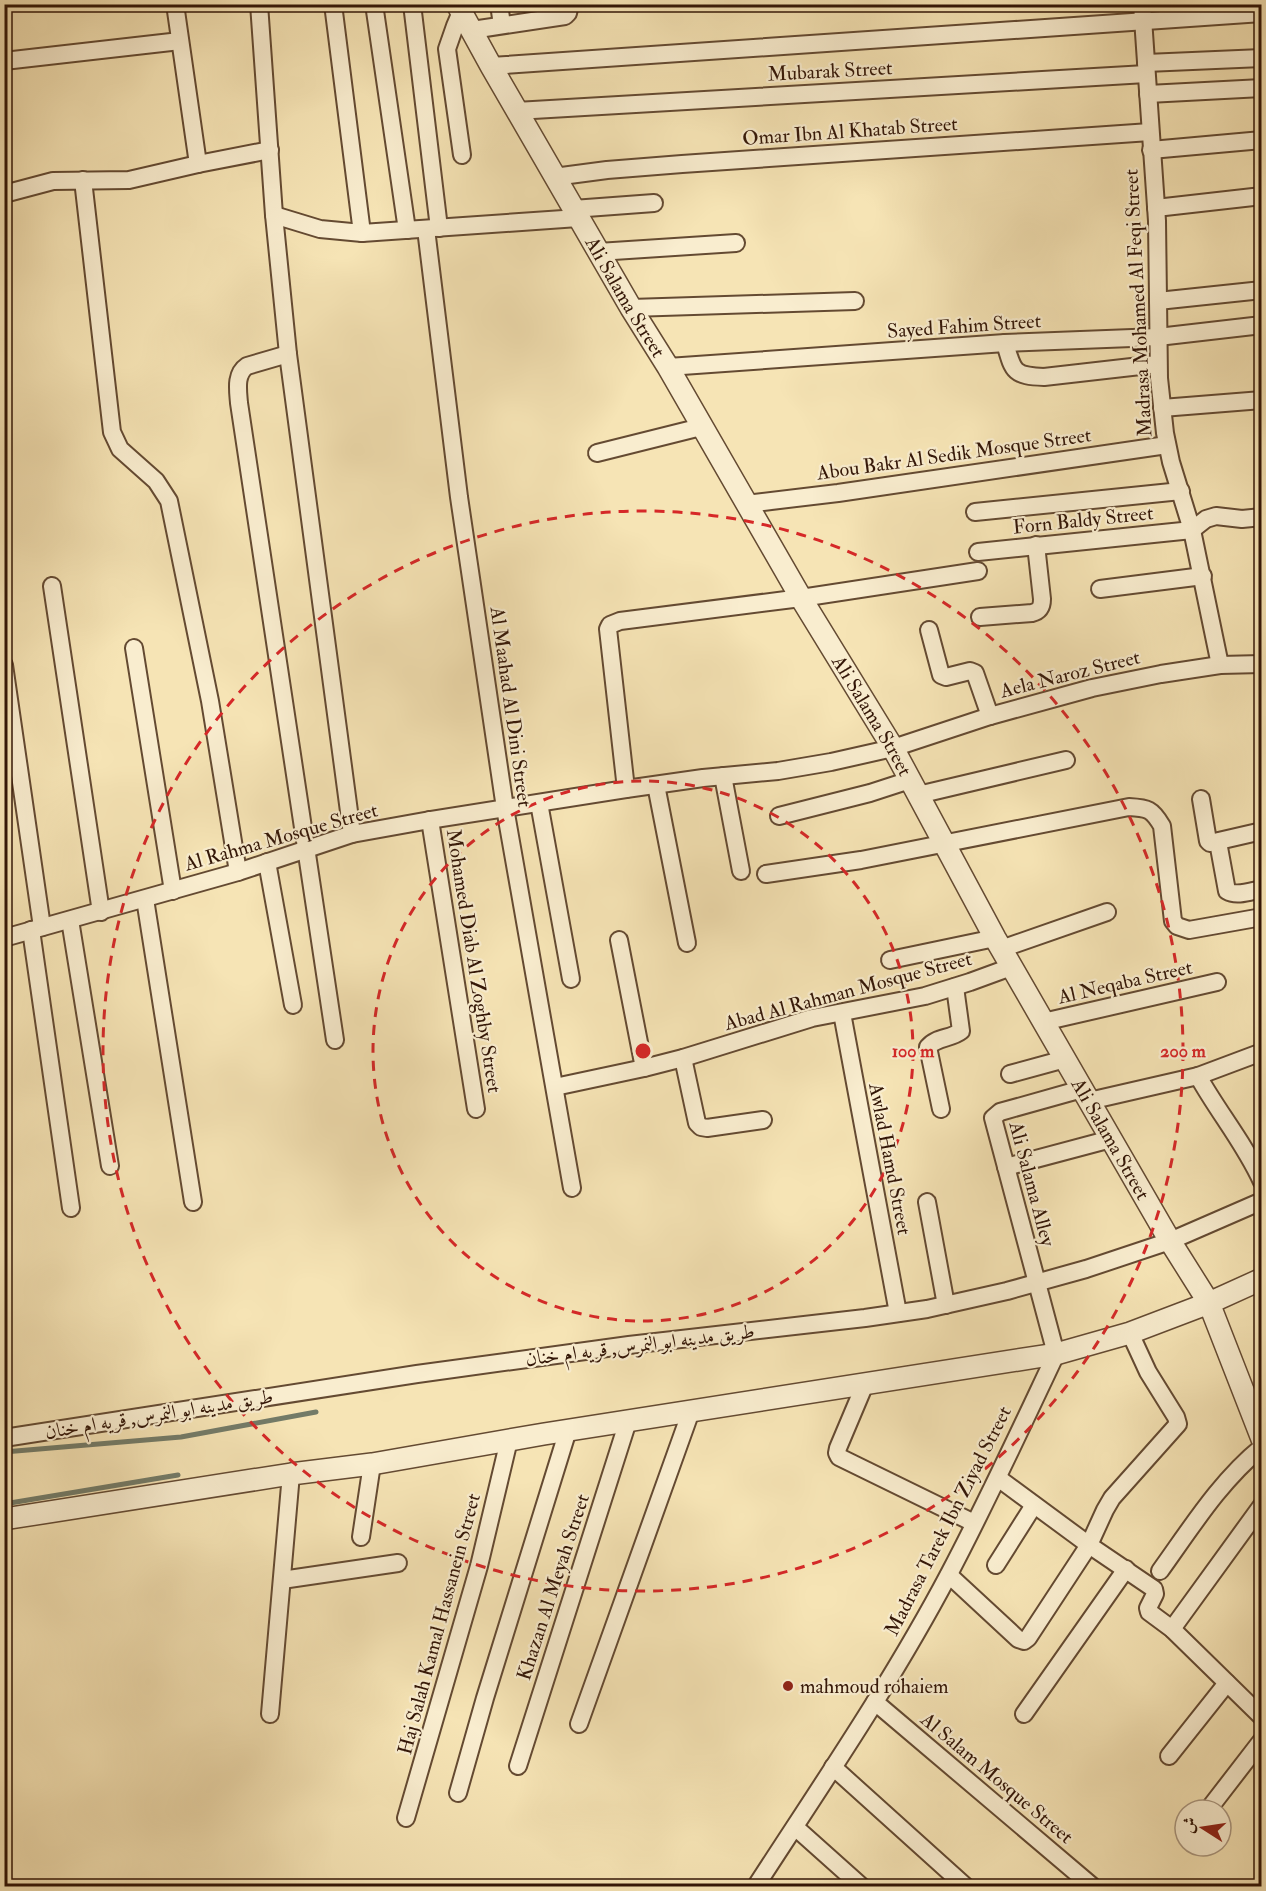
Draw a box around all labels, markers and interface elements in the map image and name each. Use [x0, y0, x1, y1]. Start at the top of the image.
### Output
street label: Mubarak Street [767, 55, 894, 87]
street label: Omar Ibn Al Khatab Street [742, 111, 959, 151]
street label: Madrasa Mohamed Al Feqi Street [1118, 168, 1157, 437]
street label: Ali Salama Street [579, 231, 672, 362]
street label: Sayed Fahim Street [886, 308, 1042, 344]
street label: Abou Bakr Al Sedik Mosque Street [814, 422, 1093, 486]
street label: Forn Baldy Street [1012, 500, 1155, 540]
street label: Al Maahad Al Dini Street [484, 604, 538, 809]
street label: Aela Naroz Street [996, 644, 1143, 704]
street label: Ali Salama Street [826, 650, 918, 781]
street label: Al Rahma Mosque Street [180, 797, 381, 877]
street label: Mohamed Diab Al Zoghby Street [441, 827, 507, 1095]
street label: Abad Al Rahman Mosque Street [721, 946, 975, 1036]
street label: Al Neqaba Street [1054, 954, 1195, 1010]
text: 100 m [892, 1040, 935, 1063]
text: 200 m [1160, 1040, 1207, 1063]
centre of rings [633, 1041, 653, 1061]
street label: Ali Salama Street [1066, 1073, 1156, 1205]
street label: Awlad Hamd Street [863, 1080, 917, 1238]
street label: Ali Salama Alley [1003, 1118, 1061, 1250]
street label: طريق مدينه ابو النمرس, قريه ام خنان [524, 1319, 757, 1376]
street label: طريق مدينه ابو النمرس, قريه ام خنان [43, 1384, 276, 1449]
street label: Madrasa Tarek Ibn Ziyad Street [879, 1401, 1017, 1640]
street label: Haj Salah Kamal Hassanein Street [392, 1490, 486, 1757]
street label: Khazan Al Meyah Street [511, 1490, 595, 1683]
place label: mahmoud rohaiem [800, 1674, 949, 1699]
marker: mahmoud rohaiem [781, 1679, 795, 1693]
street label: Al Salam Mosque Street [915, 1706, 1079, 1849]
north arrow [1173, 1798, 1233, 1858]
text: ش [1178, 1815, 1201, 1835]

